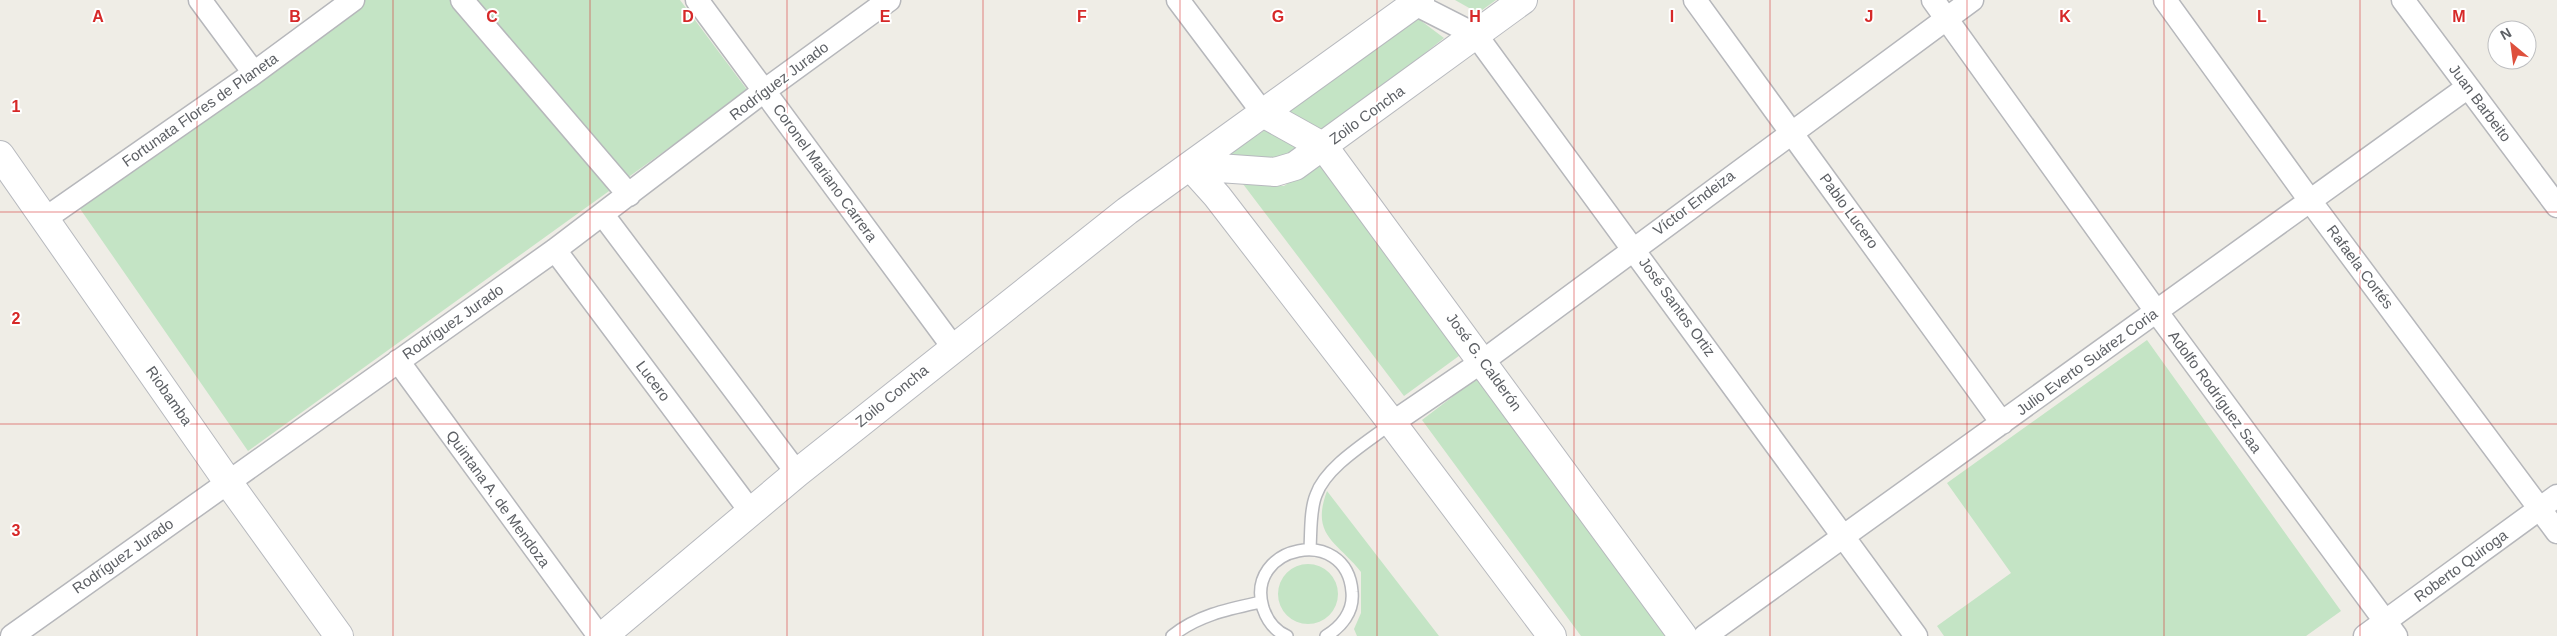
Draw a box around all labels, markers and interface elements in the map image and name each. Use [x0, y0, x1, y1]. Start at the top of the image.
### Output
text: A [92, 8, 104, 25]
text: B [289, 8, 301, 25]
text: C [486, 8, 498, 25]
text: D [682, 8, 694, 25]
text: E [880, 8, 891, 25]
text: F [1077, 8, 1087, 25]
text: G [1272, 8, 1284, 25]
text: H [1469, 8, 1481, 25]
text: I [1670, 8, 1674, 25]
text: J [1865, 8, 1873, 25]
text: K [2059, 8, 2071, 25]
text: L [2257, 8, 2267, 25]
text: M [2452, 8, 2466, 25]
north arrow [2487, 20, 2537, 70]
text: N [2497, 24, 2514, 43]
street label: Rodríguez Jurado [726, 38, 831, 123]
street label: Fortunata Flores de Planeta [119, 49, 281, 170]
street label: Juan Barbeito [2446, 61, 2515, 145]
street label: Zoilo Concha [1326, 81, 1408, 147]
text: 1 [12, 98, 21, 115]
street label: Coronel Mariano Carrera [770, 101, 881, 245]
street label: Víctor Endeiza [1650, 166, 1738, 239]
street label: Pablo Lucero [1817, 170, 1882, 251]
street label: Rafaela Cortés [2324, 222, 2397, 312]
street label: José Santos Ortiz [1636, 254, 1719, 360]
street label: Rodríguez Jurado [399, 280, 506, 363]
street label: Julio Everto Suárez Coria [2013, 304, 2161, 418]
street label: José G. Calderón [1443, 309, 1526, 414]
text: 2 [12, 310, 21, 327]
street label: Adolfo Rodríguez Saa [2165, 327, 2266, 457]
street label: Lucero [633, 357, 674, 404]
street label: Zoilo Concha [852, 361, 932, 430]
street label: Riobamba [143, 363, 196, 429]
street label: Quintana A. de Mendoza [443, 427, 554, 571]
street label: Rodríguez Jurado [69, 514, 176, 597]
text: 3 [12, 522, 21, 539]
street label: Roberto Quiroga [2411, 526, 2511, 605]

